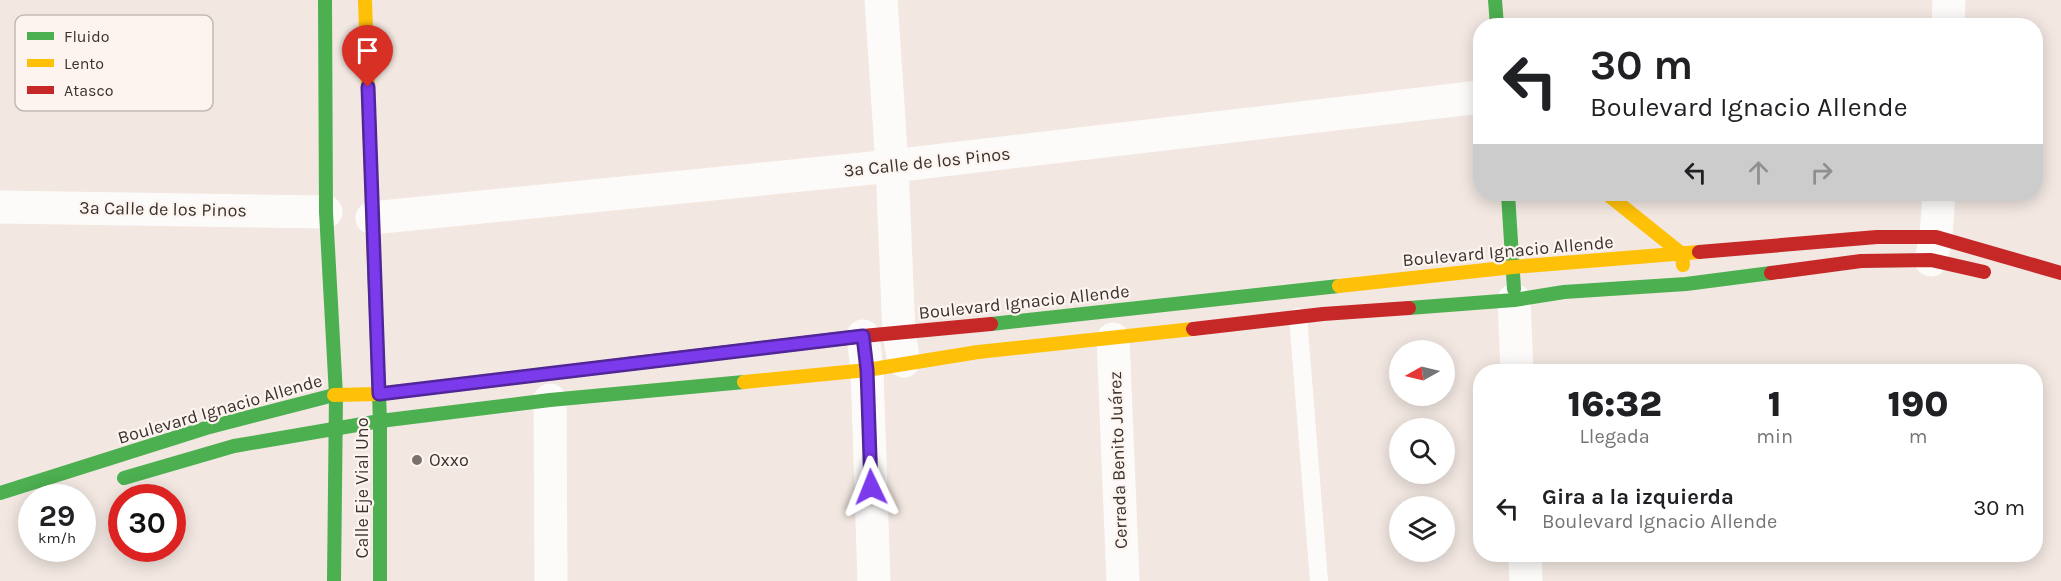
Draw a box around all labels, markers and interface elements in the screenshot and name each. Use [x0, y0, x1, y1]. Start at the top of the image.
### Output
legend [15, 15, 213, 111]
pin [342, 25, 393, 87]
text: Fluido [64, 27, 110, 46]
icon: arrive [351, 34, 384, 67]
text: 30 m [1590, 40, 1693, 90]
icon: left [1491, 42, 1569, 120]
text: Lento [64, 54, 104, 73]
text: Atasco [64, 81, 113, 100]
text: Boulevard Ignacio Allende [1590, 91, 1908, 123]
street label: 3a Calle de los Pinos [842, 142, 1012, 182]
icon: left [1679, 156, 1712, 189]
icon: ahead [1742, 156, 1775, 189]
icon: right [1805, 156, 1838, 189]
street label: 3a Calle de los Pinos [79, 197, 247, 221]
street label: Boulevard Ignacio Allende [1402, 231, 1614, 271]
street label: Boulevard Ignacio Allende [918, 280, 1130, 324]
north arrow [1389, 340, 1455, 406]
map controls [1389, 340, 1455, 562]
street label: Boulevard Ignacio Allende [115, 369, 325, 449]
street label: Cerrada Benito Juárez [1104, 371, 1132, 549]
text: 16:32 [1567, 383, 1662, 425]
text: 1 [1768, 383, 1782, 425]
text: 190 [1887, 383, 1949, 425]
street label: Calle Eje Vial Uno [351, 418, 373, 559]
button: search [1389, 418, 1455, 484]
text: Llegada [1579, 425, 1650, 448]
text: min [1756, 425, 1793, 448]
text: m [1909, 425, 1927, 448]
place label: Oxxo [429, 449, 469, 471]
marker: Oxxo [410, 453, 424, 467]
position arrow [839, 455, 903, 519]
speed limit sign: 30 [108, 484, 186, 562]
text: Gira a la izquierda [1542, 484, 1734, 510]
icon: left [1491, 492, 1524, 525]
text: 30 m [1973, 495, 2025, 521]
button: layers [1389, 496, 1455, 562]
text: 29 [39, 498, 75, 534]
text: Boulevard Ignacio Allende [1542, 510, 1777, 533]
text: km/h [38, 529, 76, 547]

